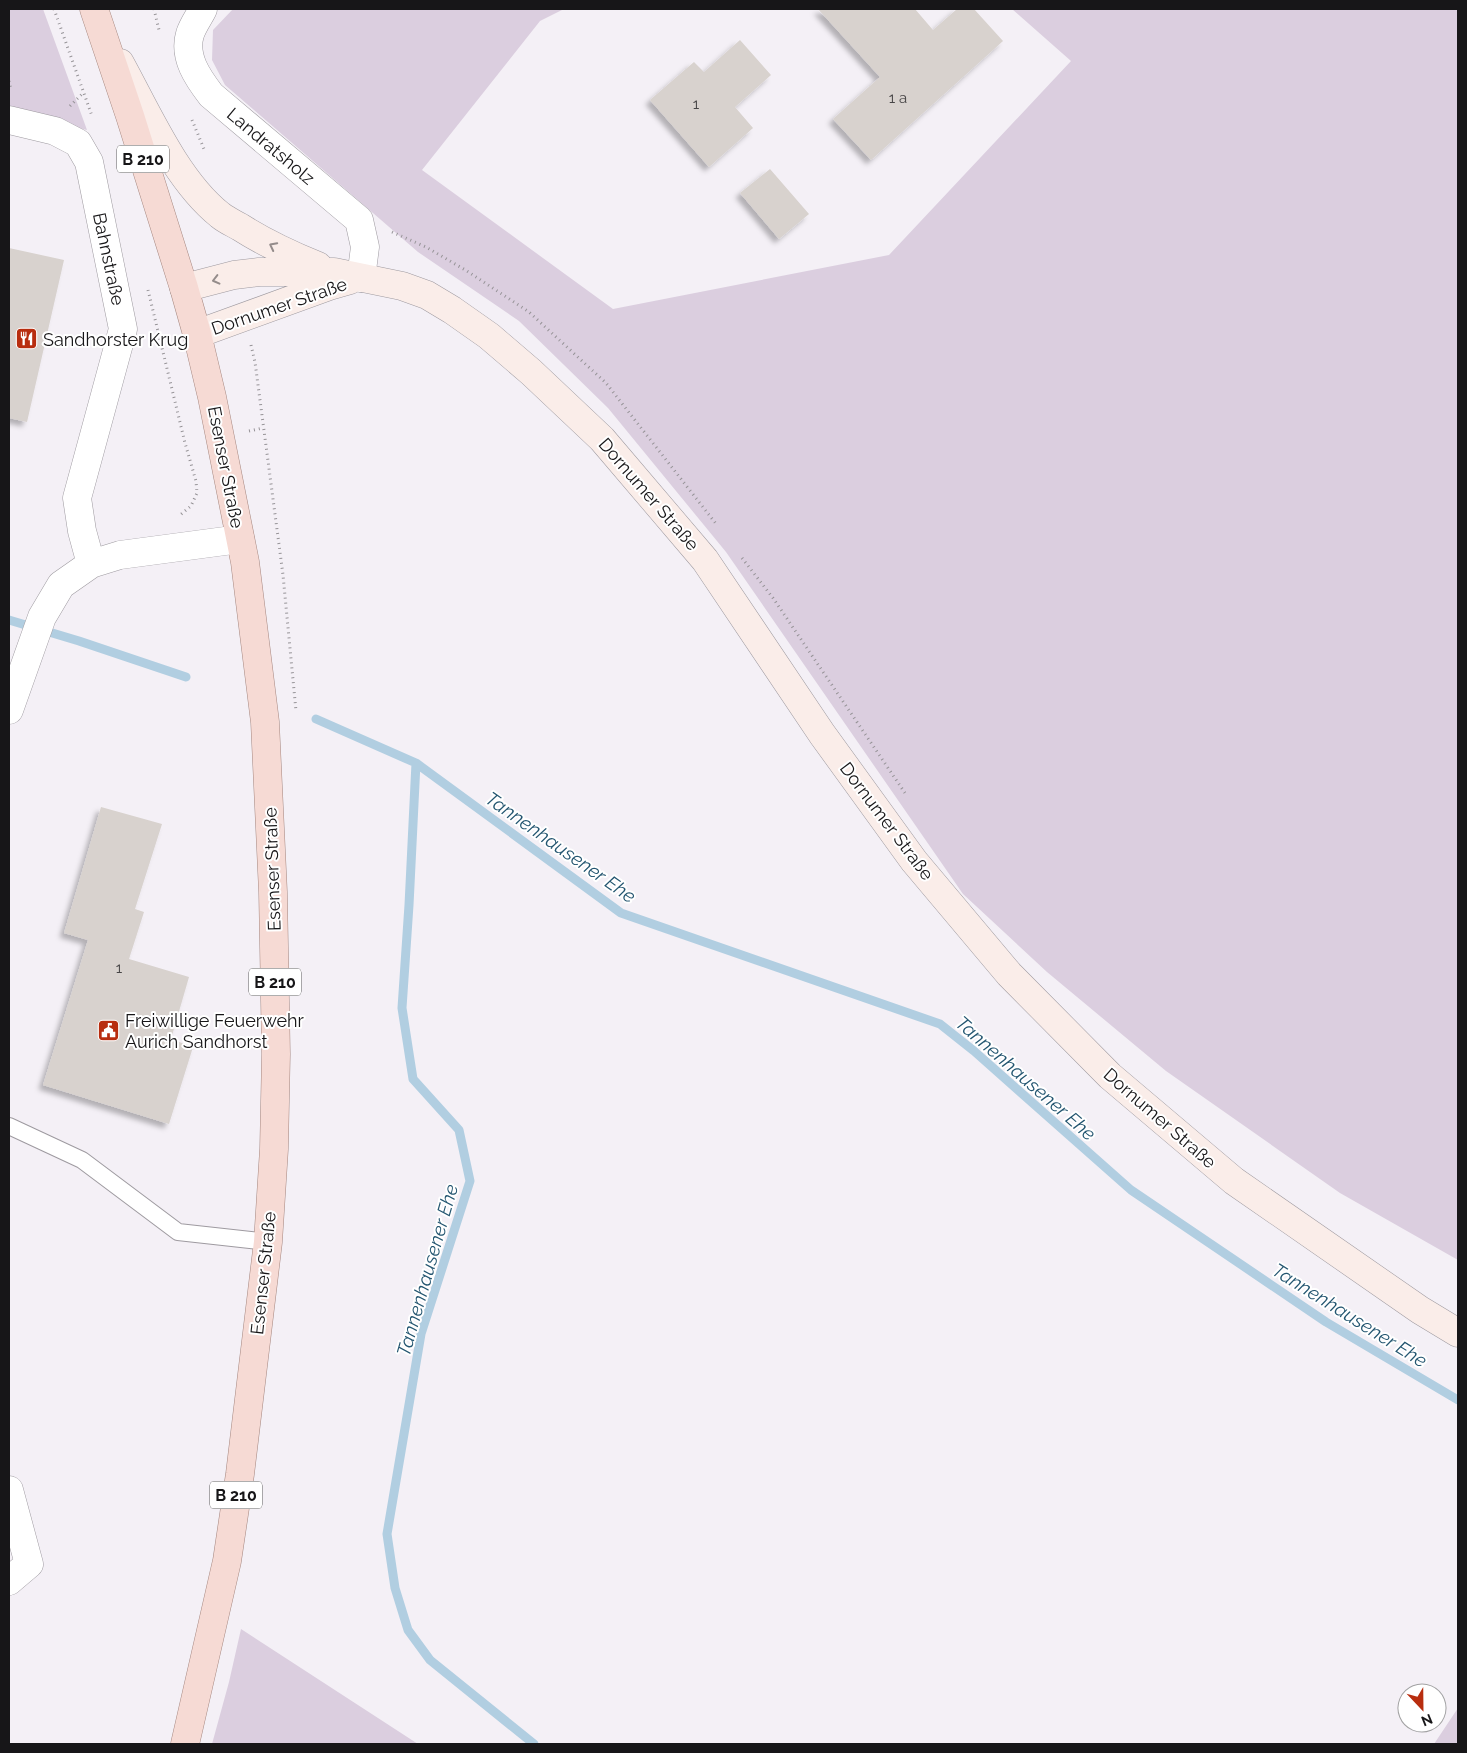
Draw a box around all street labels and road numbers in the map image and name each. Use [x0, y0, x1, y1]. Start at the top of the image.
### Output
street label: Landratsholz [223, 103, 319, 189]
road number: B 210 [117, 146, 169, 172]
street label: Bahnstraße [89, 211, 129, 308]
street label: Dornumer Straße [208, 273, 350, 339]
street label: Esenser Straße [204, 404, 248, 530]
street label: Dornumer Straße [594, 434, 704, 555]
street label: Dornumer Straße [836, 758, 938, 884]
street label: Esenser Straße [259, 806, 285, 931]
road number: B 210 [249, 969, 301, 996]
street label: Dornumer Straße [1100, 1063, 1221, 1173]
street label: Esenser Straße [246, 1210, 280, 1336]
road number: B 210 [210, 1482, 262, 1508]

